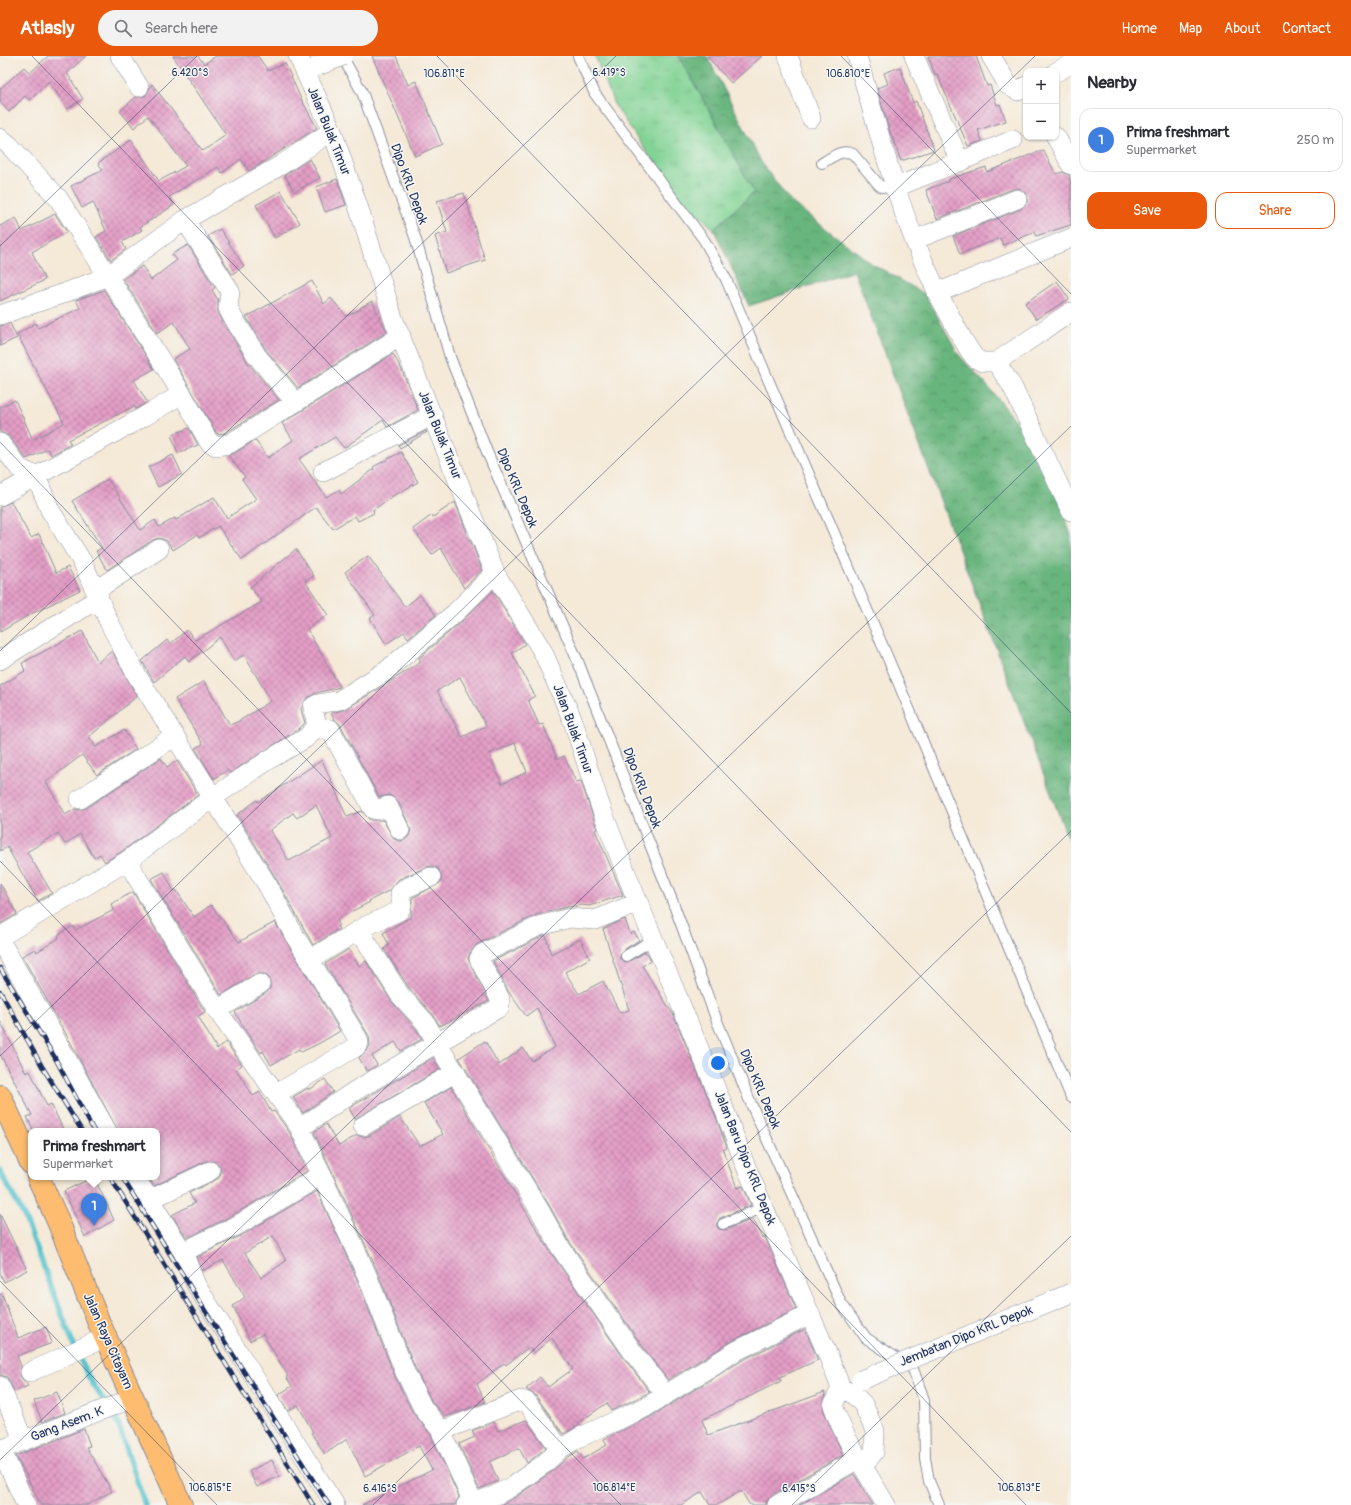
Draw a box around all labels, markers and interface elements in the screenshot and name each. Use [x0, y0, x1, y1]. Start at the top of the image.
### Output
search box [98, 10, 378, 46]
text: Atlasly [20, 16, 74, 40]
icon: search [112, 17, 134, 39]
text: Search here [144, 19, 218, 38]
text: Home [1122, 20, 1157, 37]
text: Map [1179, 20, 1202, 37]
text: About [1224, 20, 1260, 37]
text: Contact [1282, 20, 1331, 37]
text: 6.420°S [172, 67, 208, 79]
text: 6.419°S [592, 67, 626, 79]
text: 106.811°E [423, 68, 465, 80]
text: 106.810°E [826, 68, 870, 80]
map controls [1023, 68, 1059, 140]
button: + [1023, 68, 1059, 104]
text: Nearby [1087, 72, 1136, 93]
street label: Jalan Bulak Timur [304, 84, 354, 178]
button: − [1023, 104, 1059, 140]
text: Prima freshmart [1126, 123, 1229, 142]
text: 1 [1098, 132, 1104, 148]
text: 250 m [1296, 132, 1334, 148]
street label: Dipo KRL Depok [387, 141, 431, 227]
text: Supermarket [1126, 142, 1197, 158]
button: Save [1087, 192, 1207, 229]
button: Share [1215, 192, 1335, 229]
street label: Jalan Bulak Timur [415, 388, 465, 482]
street label: Dipo KRL Depok [493, 446, 541, 531]
street label: Jalan Bulak Timur [549, 682, 597, 776]
street label: Dipo KRL Depok [619, 745, 665, 831]
street label: Dipo KRL Depok [736, 1047, 784, 1132]
your location [708, 1053, 728, 1073]
street label: Jalan Baru Dipo KRL Depok [711, 1088, 780, 1228]
popup [28, 1128, 160, 1180]
text: Prima freshmart [42, 1137, 146, 1156]
text: Supermarket [42, 1156, 113, 1172]
pin: 1 [81, 1193, 107, 1226]
street label: Jalan Raya Citayam [80, 1290, 136, 1392]
street label: Jembatan Dipo KRL Depok [897, 1302, 1035, 1370]
street label: Gang Asem. K [28, 1403, 106, 1445]
text: 106.815°E [189, 1482, 231, 1494]
text: 106.814°E [592, 1482, 636, 1494]
text: 106.813°E [998, 1482, 1040, 1494]
text: 6.416°S [363, 1483, 397, 1495]
text: 6.415°S [782, 1483, 816, 1495]

